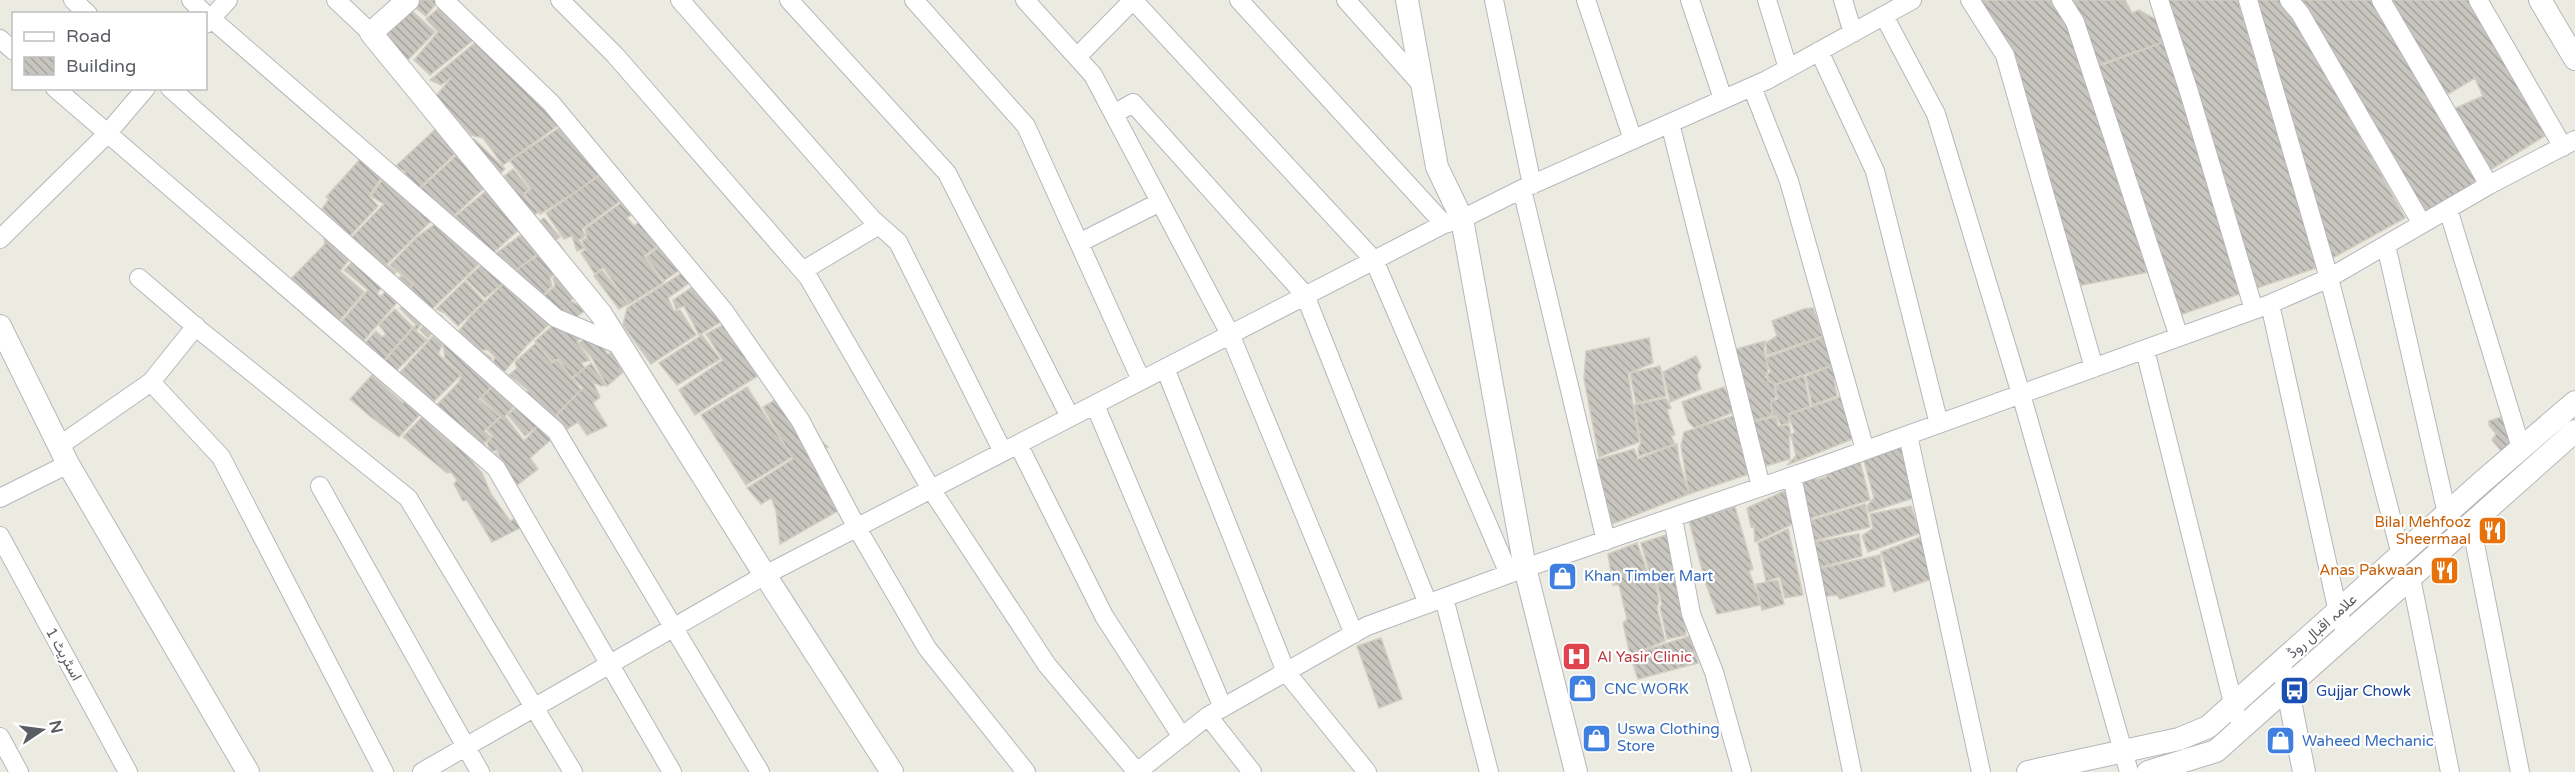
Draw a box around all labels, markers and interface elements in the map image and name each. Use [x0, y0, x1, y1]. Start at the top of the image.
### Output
legend [12, 12, 207, 90]
text: Road [66, 25, 111, 47]
text: Building [66, 55, 136, 77]
place label: Bilal Mehfooz Sheermaal [2374, 513, 2471, 548]
restaurant icon: Bilal Mehfooz Sheermaal [2476, 515, 2508, 547]
restaurant icon: Anas Pakwaan [2428, 554, 2460, 586]
shop icon: Khan Timber Mart [1547, 560, 1579, 592]
place label: Anas Pakwaan [2319, 561, 2423, 579]
place label: Khan Timber Mart [1584, 567, 1713, 585]
street label: علامہ اقبال روڈ [2283, 590, 2361, 662]
street label: اسٹریٹ 1 [42, 624, 86, 684]
hospital icon: Al Yasir Clinic [1560, 641, 1592, 673]
place label: Al Yasir Clinic [1597, 648, 1692, 666]
shop icon: CNC WORK [1567, 673, 1599, 705]
bus stop icon: Gujjar Chowk [2279, 675, 2311, 707]
place label: CNC WORK [1604, 680, 1689, 698]
place label: Gujjar Chowk [2316, 682, 2411, 700]
north arrow [12, 700, 72, 760]
text: N [44, 718, 67, 735]
place label: Uswa Clothing Store [1617, 720, 1720, 755]
shop icon: Uswa Clothing Store [1580, 722, 1612, 754]
shop icon: Waheed Mechanic [2265, 725, 2297, 757]
place label: Waheed Mechanic [2302, 732, 2434, 750]

